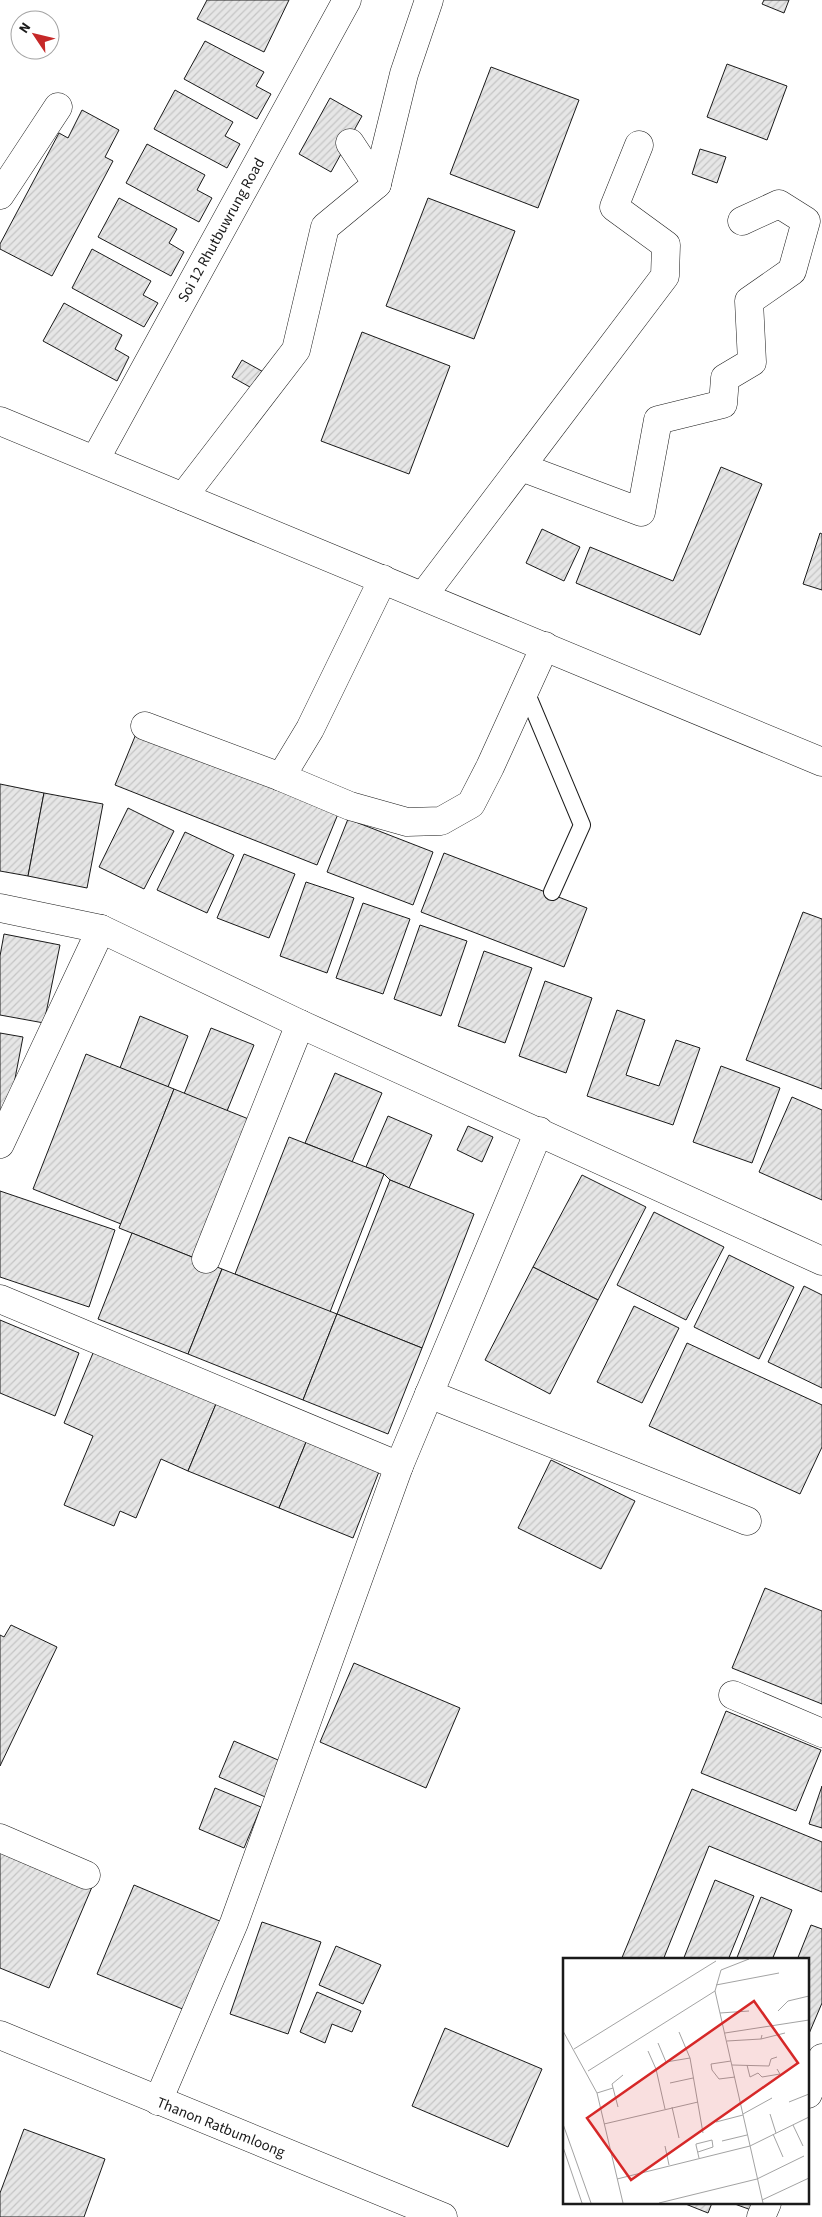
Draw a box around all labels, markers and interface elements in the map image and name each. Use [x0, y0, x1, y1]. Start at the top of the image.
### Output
north arrow [10, 10, 60, 60]
text: N [14, 19, 36, 38]
street label: Soi 12 Rhutbuwrung Road [173, 154, 270, 306]
inset map [563, 1958, 810, 2204]
street label: Thanon Ratbumloong [153, 2092, 289, 2163]

